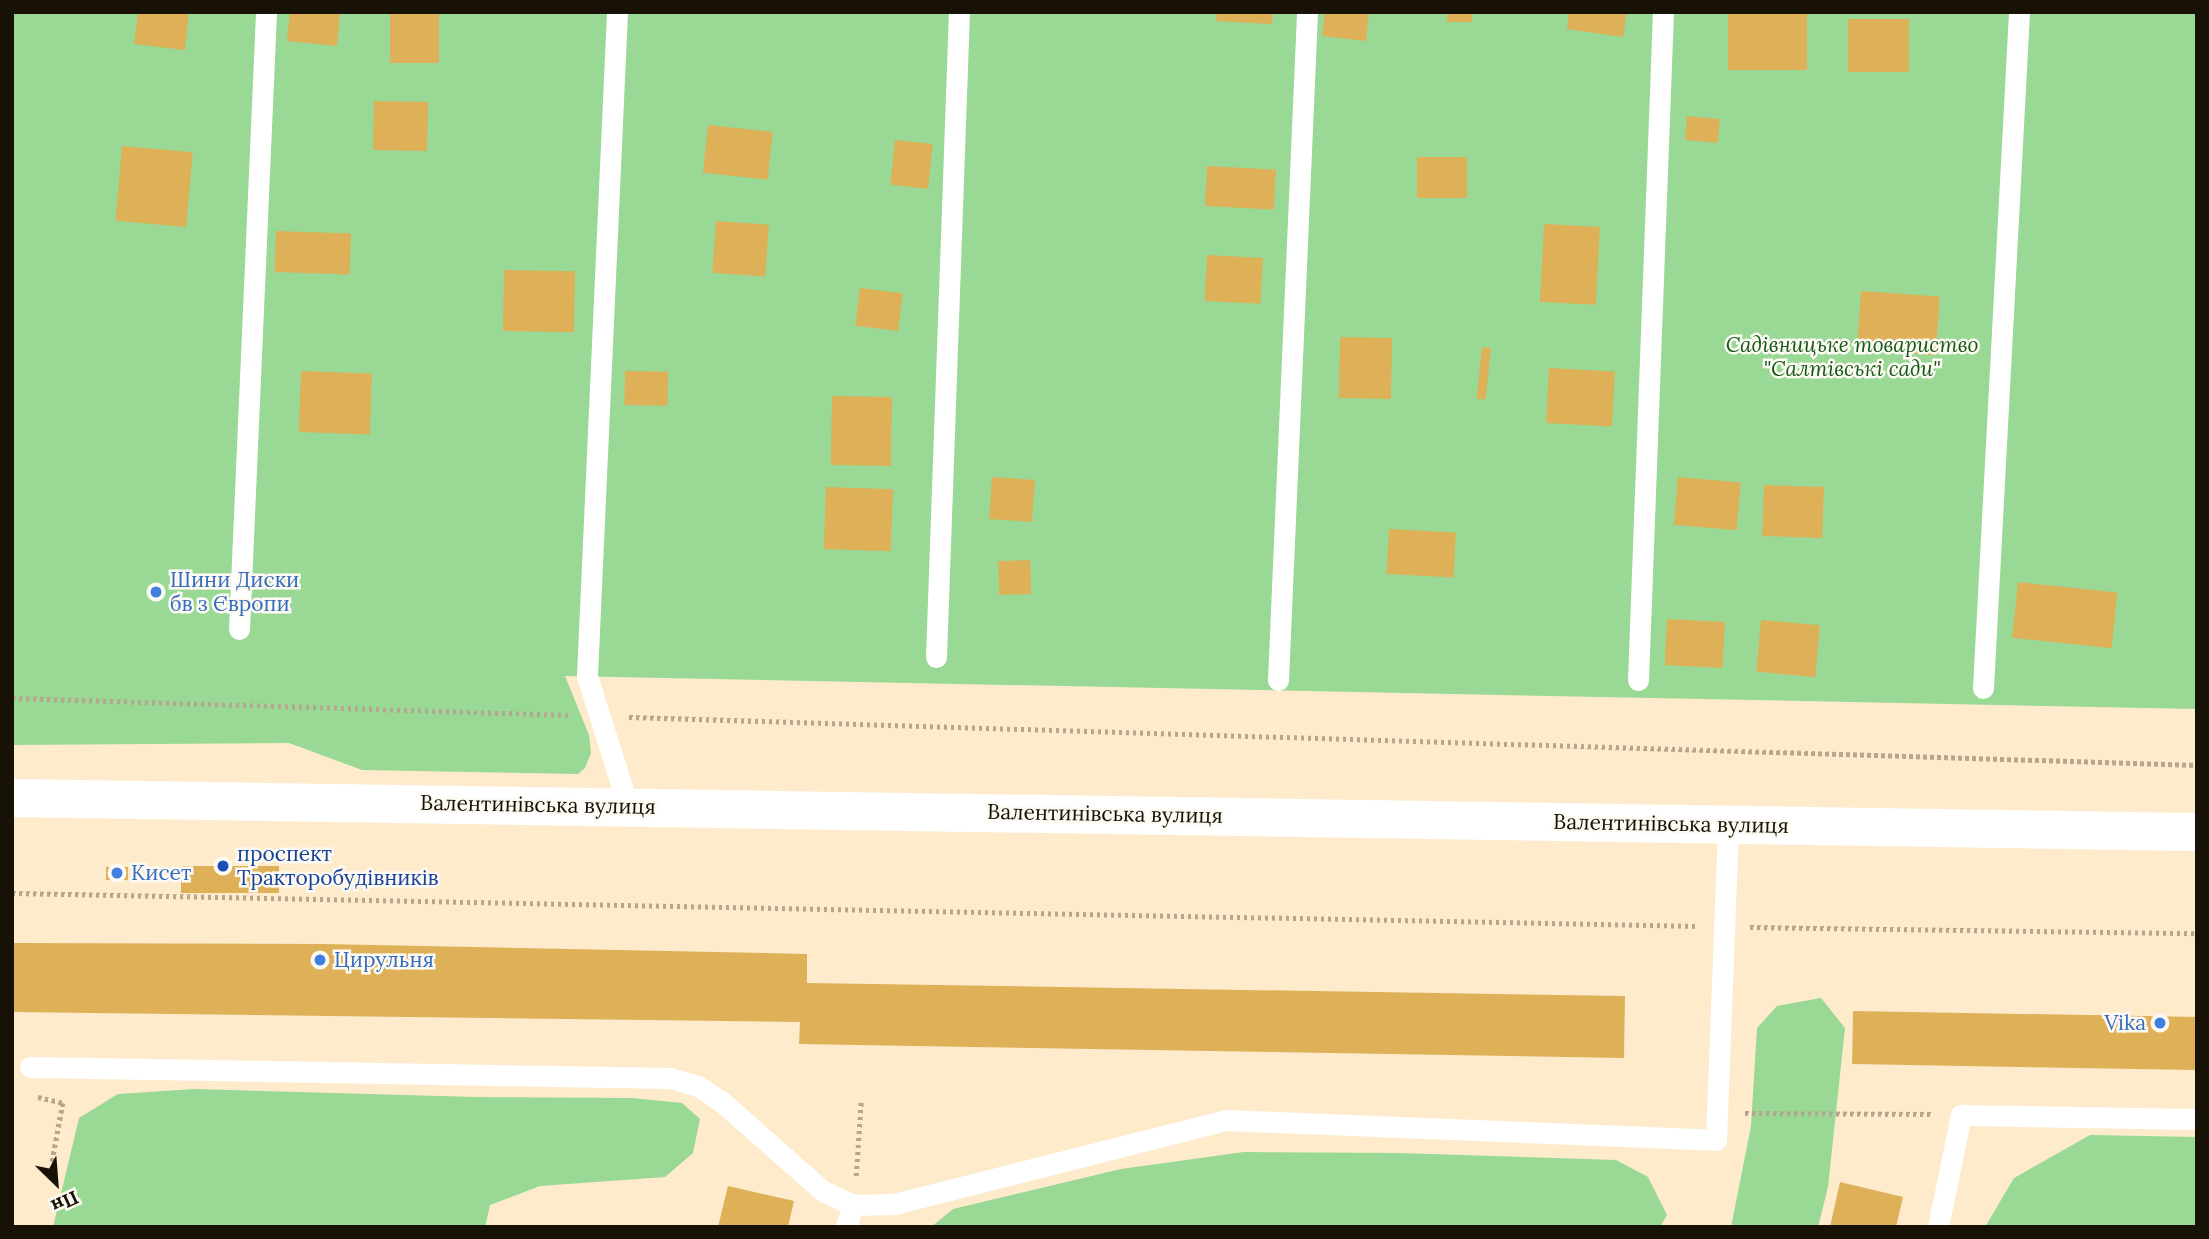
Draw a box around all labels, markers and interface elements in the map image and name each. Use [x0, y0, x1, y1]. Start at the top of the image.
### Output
park label: Садівницьке товариство "Салтівські сади" [1726, 332, 1978, 382]
place label: Шини Диски бв з Європи [170, 567, 299, 617]
marker: Шини Диски бв з Європи [148, 584, 164, 600]
street label: Валентинівська вулиця [420, 790, 656, 820]
street label: Валентинівська вулиця [987, 799, 1223, 829]
street label: Валентинівська вулиця [1553, 809, 1789, 839]
place label: проспект Тракторобудівників [237, 841, 439, 891]
marker: проспект Тракторобудівників [215, 858, 231, 874]
place label: Кисет [131, 860, 191, 886]
marker: Кисет [109, 865, 125, 881]
place label: Цирульня [334, 947, 434, 973]
marker: Цирульня [312, 952, 328, 968]
place label: Vika [2105, 1010, 2146, 1036]
marker: Vika [2152, 1015, 2168, 1031]
north arrow [21, 1148, 91, 1218]
text: Пн [47, 1185, 82, 1219]

